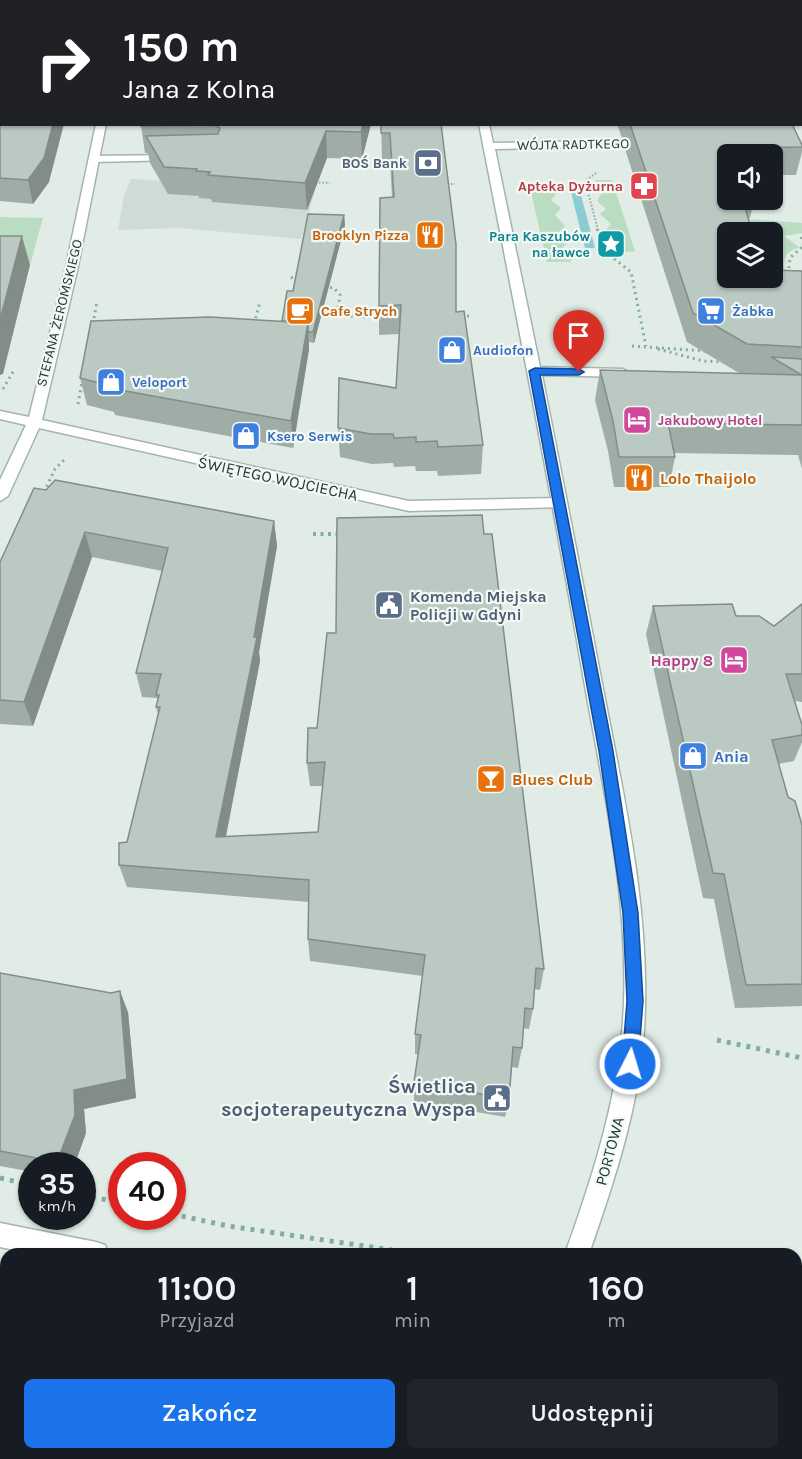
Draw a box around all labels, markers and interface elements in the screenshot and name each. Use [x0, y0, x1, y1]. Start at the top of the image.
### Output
text: 150 m [123, 22, 239, 72]
icon: right [24, 24, 102, 102]
text: Jana z Kolna [123, 73, 275, 105]
street label: WÓJTA RADTKEGO [517, 135, 629, 154]
map controls [717, 144, 783, 288]
button: sound [717, 144, 783, 210]
bank icon: BOŚ Bank [412, 147, 444, 179]
place label: BOŚ Bank [342, 154, 408, 172]
pharmacy icon: Apteka Dyżurna [628, 170, 660, 202]
place label: Apteka Dyżurna [518, 178, 623, 195]
restaurant icon: Brooklyn Pizza [414, 219, 446, 251]
button: layers [717, 222, 783, 288]
place label: Brooklyn Pizza [312, 227, 409, 244]
place label: Para Kaszubów na ławce [489, 228, 590, 261]
place icon: Para Kaszubów na ławce [595, 228, 627, 260]
street label: STEFANA ŻEROMSKIEGO [33, 238, 86, 389]
cafe icon: Cafe Strych [284, 295, 316, 327]
supermarket icon: Żabka [695, 295, 727, 327]
place label: Cafe Strych [321, 303, 397, 320]
place label: Żabka [732, 303, 774, 320]
pin [553, 310, 604, 372]
icon: arrive [562, 319, 595, 352]
shop icon: Audiofon [436, 334, 468, 366]
place label: Audiofon [473, 342, 533, 359]
shop icon: Veloport [95, 366, 127, 398]
place label: Veloport [132, 374, 187, 391]
hotel icon: Jakubowy Hotel [621, 404, 653, 436]
place label: Jakubowy Hotel [658, 412, 762, 429]
shop icon: Ksero Serwis [230, 420, 262, 452]
place label: Ksero Serwis [267, 428, 352, 445]
street label: ŚWIĘTEGO WOJCIECHA [196, 452, 360, 505]
restaurant icon: Lolo Thaijolo [623, 462, 655, 494]
place label: Lolo Thaijolo [660, 469, 756, 488]
place label: Komenda Miejska Policji w Gdyni [410, 587, 547, 624]
public building icon: Komenda Miejska Policji w Gdyni [373, 589, 405, 621]
hotel icon: Happy 8 [718, 644, 750, 676]
place label: Happy 8 [650, 651, 713, 670]
shop icon: Ania [677, 740, 709, 772]
place label: Ania [714, 747, 749, 766]
bar icon: Blues Club [475, 763, 507, 795]
place label: Blues Club [512, 770, 593, 789]
position arrow [598, 1032, 662, 1096]
place label: Świetlica socjoterapeutyczna Wyspa [221, 1074, 476, 1121]
public building icon: Świetlica socjoterapeutyczna Wyspa [481, 1082, 513, 1114]
street label: PORTOWA [591, 1115, 628, 1188]
speed limit sign: 40 [108, 1152, 186, 1230]
text: 35 [39, 1166, 75, 1202]
text: km/h [38, 1197, 76, 1215]
text: 11:00 [157, 1267, 237, 1309]
text: 1 [406, 1267, 419, 1309]
text: 160 [588, 1267, 645, 1309]
text: Przyjazd [159, 1309, 235, 1332]
text: min [394, 1309, 431, 1332]
text: m [607, 1309, 626, 1332]
button: Zakończ [24, 1379, 395, 1448]
button: Udostępnij [407, 1379, 778, 1448]

